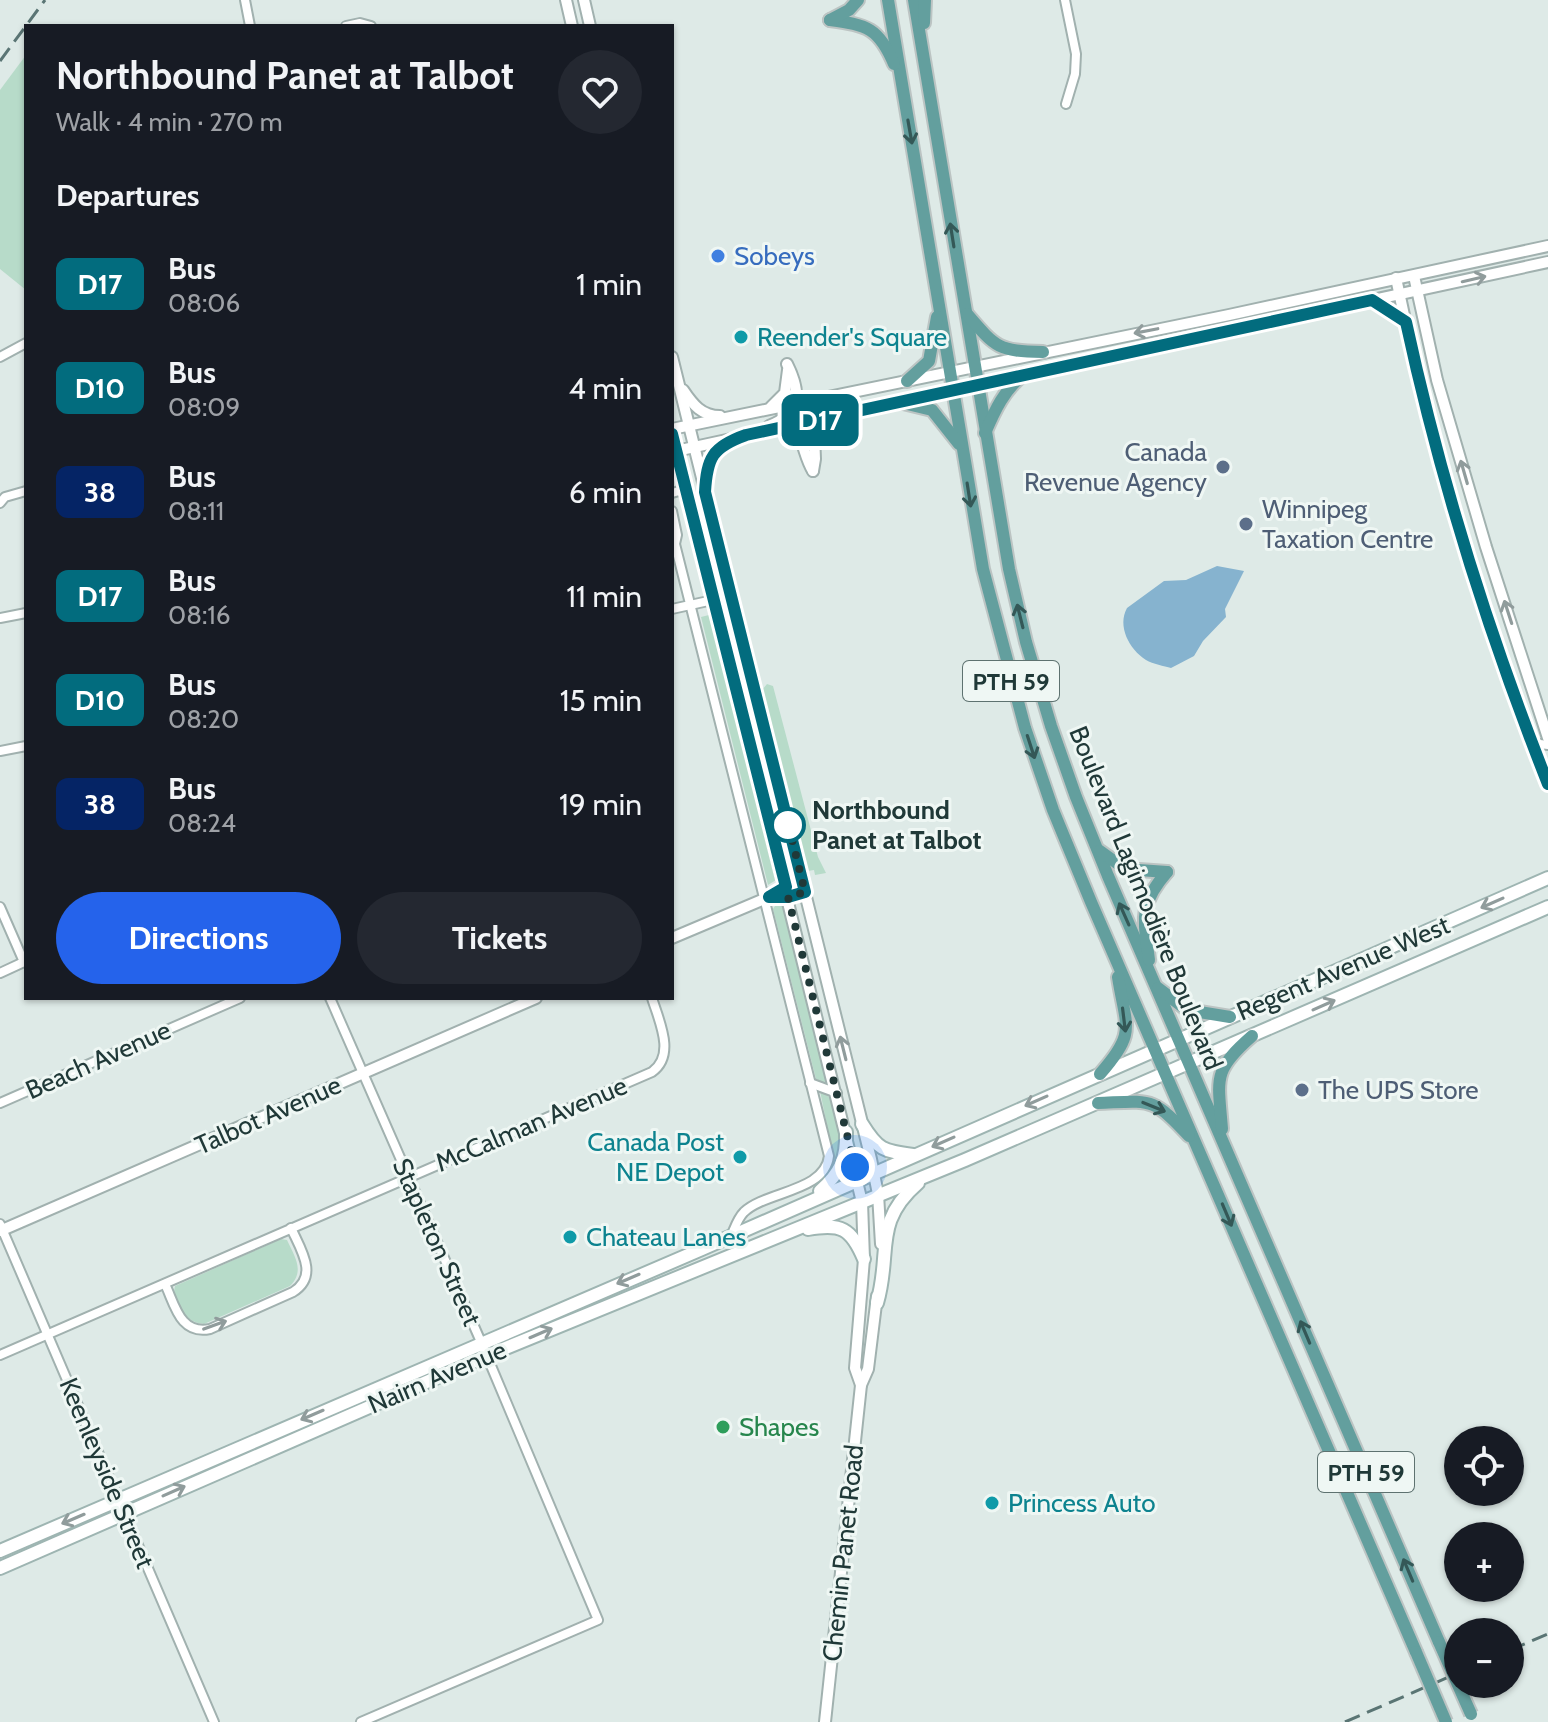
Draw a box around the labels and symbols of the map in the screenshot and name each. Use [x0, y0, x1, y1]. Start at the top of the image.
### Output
one-way arrow [904, 119, 919, 144]
one-way arrow [944, 223, 959, 248]
place label: Sobeys [734, 240, 815, 272]
marker: Sobeys [709, 247, 727, 265]
one-way arrow [1460, 271, 1486, 286]
place label: Reender's Square [757, 321, 947, 353]
one-way arrow [1134, 325, 1159, 340]
marker: Reender's Square [732, 328, 750, 346]
line badge: D17 [774, 394, 866, 446]
place label: Canada Revenue Agency [1024, 436, 1208, 498]
marker: Canada Revenue Agency [1214, 458, 1232, 476]
one-way arrow [1456, 459, 1471, 485]
one-way arrow [962, 482, 977, 507]
place label: Winnipeg Taxation Centre [1262, 493, 1433, 555]
marker: Winnipeg Taxation Centre [1237, 515, 1255, 533]
one-way arrow [1500, 600, 1514, 625]
one-way arrow [1012, 604, 1027, 630]
road number: PTH 59 [963, 661, 1059, 701]
street label: Boulevard Lagimodière Boulevard [1062, 721, 1230, 1075]
one-way arrow [1025, 734, 1039, 759]
place label: Northbound Panet at Talbot [812, 794, 981, 856]
marker: Northbound Panet at Talbot [771, 808, 805, 842]
one-way arrow [1480, 896, 1504, 911]
one-way arrow [1116, 902, 1131, 927]
street label: Regent Avenue West [1232, 909, 1455, 1027]
one-way arrow [1311, 996, 1335, 1011]
one-way arrow [1117, 1007, 1132, 1032]
street label: Beach Avenue [20, 1014, 176, 1106]
one-way arrow [835, 1035, 850, 1061]
street label: Talbot Avenue [190, 1069, 346, 1161]
street label: McCalman Avenue [430, 1069, 632, 1179]
place label: The UPS Store [1318, 1074, 1479, 1106]
marker: The UPS Store [1293, 1081, 1311, 1099]
one-way arrow [1024, 1095, 1049, 1110]
one-way arrow [1141, 1100, 1165, 1115]
place label: Canada Post NE Depot [587, 1126, 724, 1188]
one-way arrow [931, 1135, 955, 1150]
your location [835, 1147, 875, 1187]
marker: Canada Post NE Depot [731, 1148, 749, 1166]
street label: Stapleton Street [386, 1153, 488, 1331]
one-way arrow [1220, 1202, 1235, 1227]
place label: Chateau Lanes [586, 1221, 747, 1253]
marker: Chateau Lanes [561, 1228, 579, 1246]
one-way arrow [616, 1273, 641, 1288]
one-way arrow [202, 1317, 227, 1331]
one-way arrow [1297, 1320, 1312, 1344]
one-way arrow [528, 1324, 553, 1339]
street label: Nairn Avenue [363, 1334, 511, 1420]
street label: Keenleyside Street [52, 1373, 162, 1573]
one-way arrow [300, 1408, 324, 1423]
place label: Shapes [739, 1411, 819, 1443]
marker: Shapes [714, 1418, 732, 1436]
street label: Chemin Panet Road [816, 1443, 870, 1663]
road number: PTH 59 [1318, 1452, 1414, 1492]
one-way arrow [161, 1483, 185, 1498]
place label: Princess Auto [1008, 1487, 1156, 1519]
marker: Princess Auto [983, 1494, 1001, 1512]
one-way arrow [62, 1512, 86, 1527]
one-way arrow [1400, 1558, 1415, 1583]

